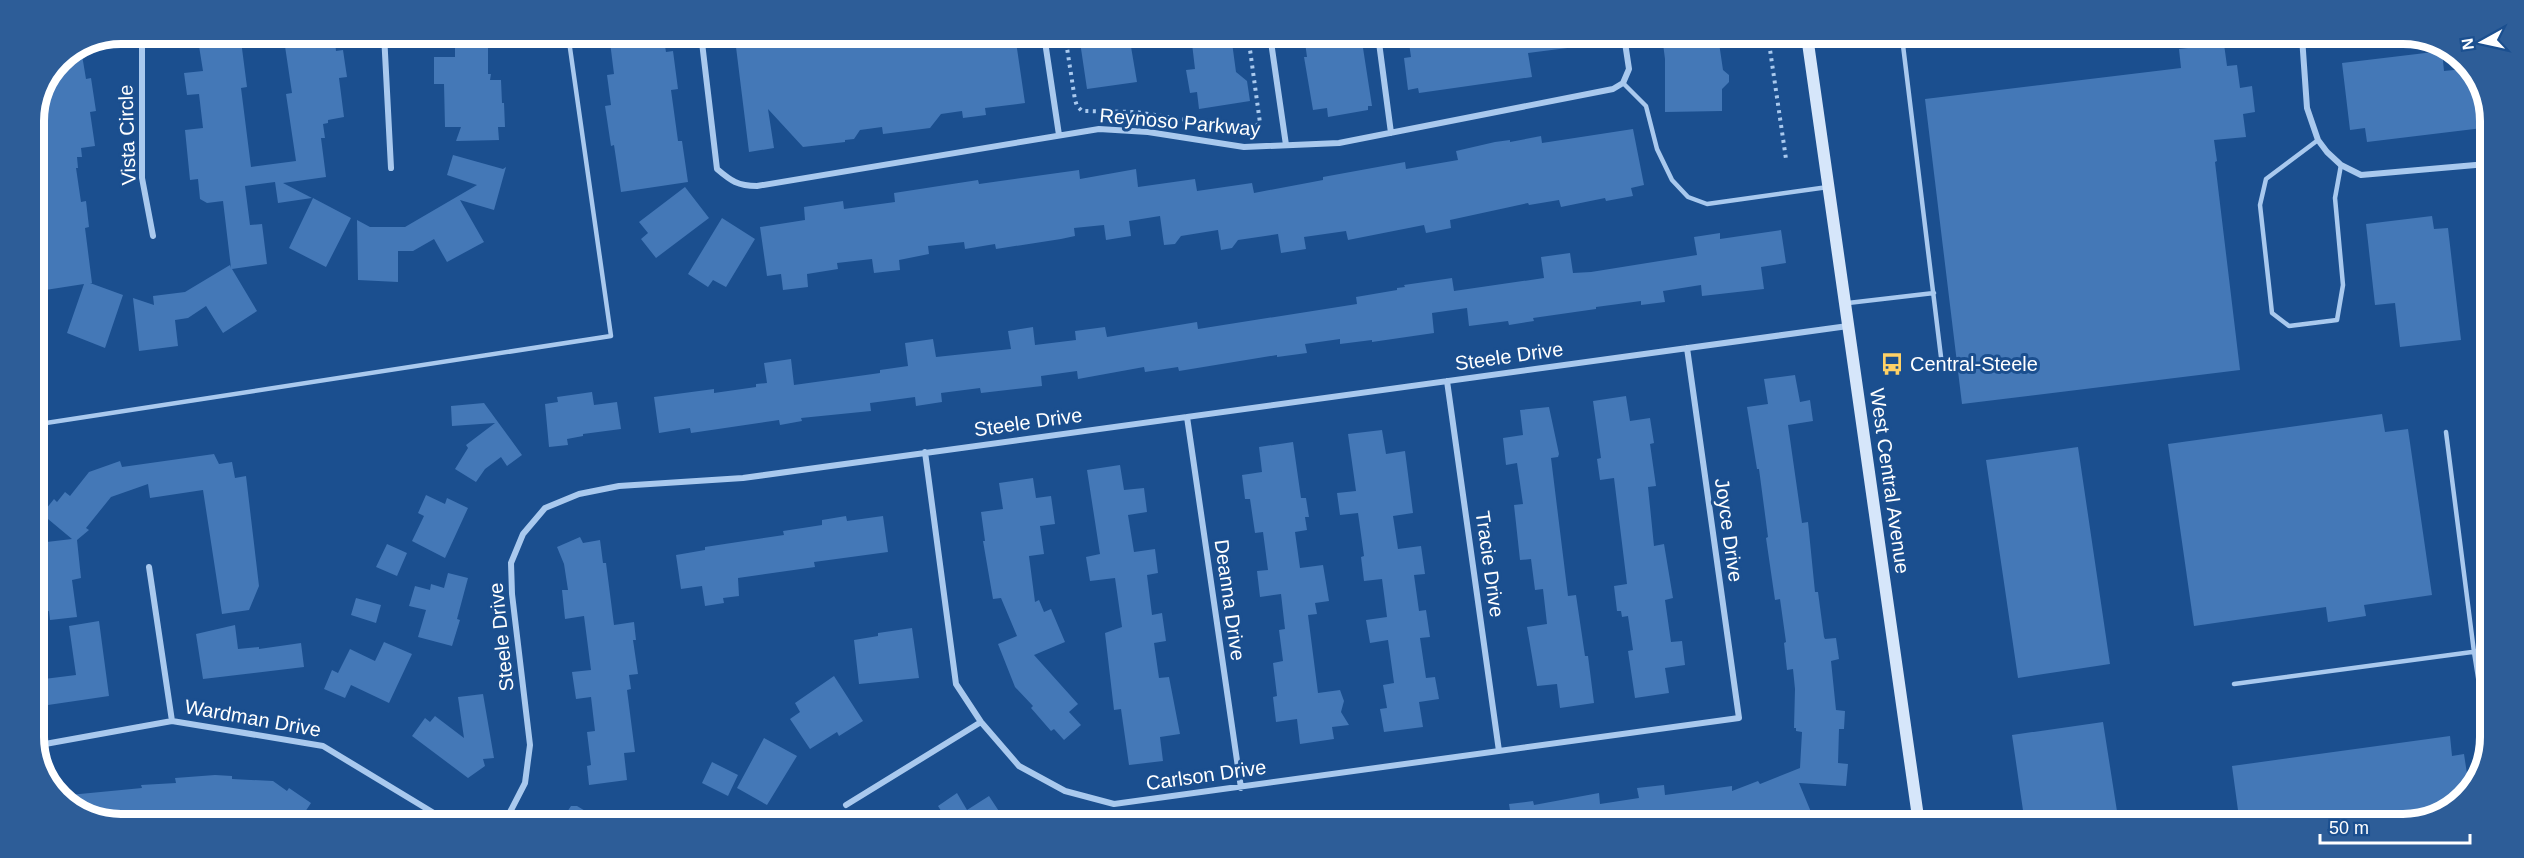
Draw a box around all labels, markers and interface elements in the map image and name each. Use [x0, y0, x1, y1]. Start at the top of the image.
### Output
north arrow [2452, 12, 2512, 72]
text: N [2458, 37, 2477, 51]
street label: Vista Circle [114, 84, 140, 186]
street label: Reynoso Parkway [1099, 104, 1261, 140]
street label: Steele Drive [1454, 338, 1564, 374]
bus stop icon: Central-Steele [1879, 351, 1905, 377]
place label: Central-Steele [1910, 353, 2038, 375]
street label: West Central Avenue [1866, 387, 1914, 575]
street label: Steele Drive [973, 404, 1083, 440]
street label: Joyce Drive [1711, 477, 1747, 583]
street label: Tracie Drive [1472, 509, 1508, 619]
street label: Deanna Drive [1211, 538, 1249, 662]
street label: Steele Drive [484, 582, 518, 692]
street label: Wardman Drive [183, 695, 323, 741]
street label: Carlson Drive [1144, 756, 1268, 794]
scale bar [2320, 807, 2470, 845]
text: 50 m [2329, 818, 2369, 838]

